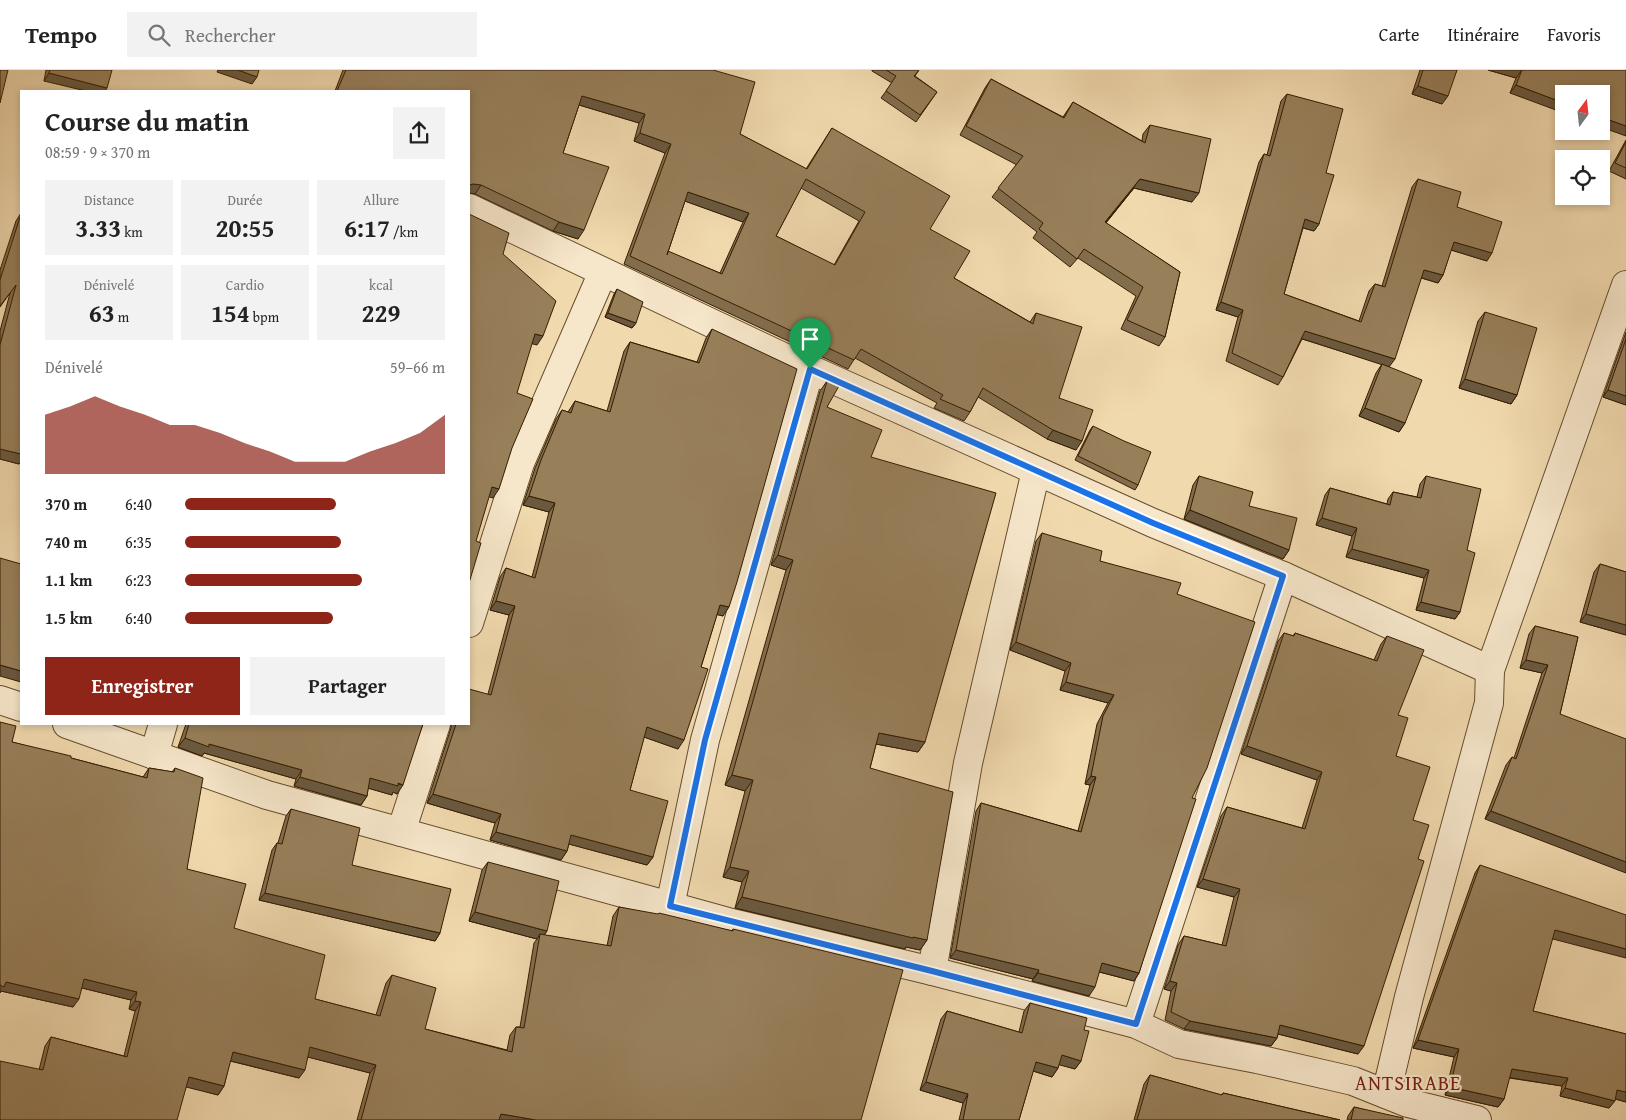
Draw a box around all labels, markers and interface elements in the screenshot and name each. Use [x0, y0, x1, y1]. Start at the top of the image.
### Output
search box [127, 12, 477, 57]
text: Tempo [25, 17, 97, 52]
icon: search [145, 21, 173, 49]
text: Rechercher [185, 21, 276, 49]
text: Carte [1379, 21, 1419, 48]
text: Itinéraire [1447, 21, 1519, 48]
text: Favoris [1547, 21, 1601, 48]
north arrow [1555, 85, 1610, 140]
map controls [1555, 85, 1610, 205]
text: Course du matin [45, 100, 249, 141]
button: share [393, 107, 445, 159]
text: 08:59 · 9 × 370 m [45, 140, 150, 164]
button: locate [1555, 150, 1610, 205]
text: Distance [84, 190, 134, 210]
text: Durée [228, 190, 263, 210]
text: Allure [363, 190, 399, 210]
text: 3.33 [75, 210, 121, 246]
text: 20:55 [216, 210, 274, 246]
text: 6:17 [344, 210, 390, 246]
text: km [121, 222, 143, 242]
text: /km [390, 222, 418, 242]
text: Dénivelé [84, 275, 134, 295]
text: Cardio [226, 275, 264, 295]
text: kcal [369, 275, 393, 295]
text: 63 [89, 295, 115, 331]
text: 154 [211, 295, 250, 331]
text: 229 [362, 295, 400, 331]
text: m [115, 307, 129, 327]
text: bpm [250, 307, 279, 327]
pin [789, 318, 831, 369]
icon: arrive [796, 325, 824, 353]
text: Dénivelé [45, 355, 103, 379]
text: 59–66 m [390, 355, 445, 379]
text: 370 m [45, 492, 87, 516]
text: 6:40 [125, 492, 152, 516]
text: 740 m [45, 530, 87, 554]
text: 6:35 [125, 530, 152, 554]
text: 1.1 km [45, 568, 92, 592]
text: 6:23 [125, 568, 152, 592]
text: 1.5 km [45, 606, 92, 630]
text: 6:40 [125, 606, 152, 630]
button: Enregistrer [45, 657, 240, 715]
button: Partager [250, 657, 445, 715]
district label: ANTSIRABE [1355, 1068, 1461, 1097]

